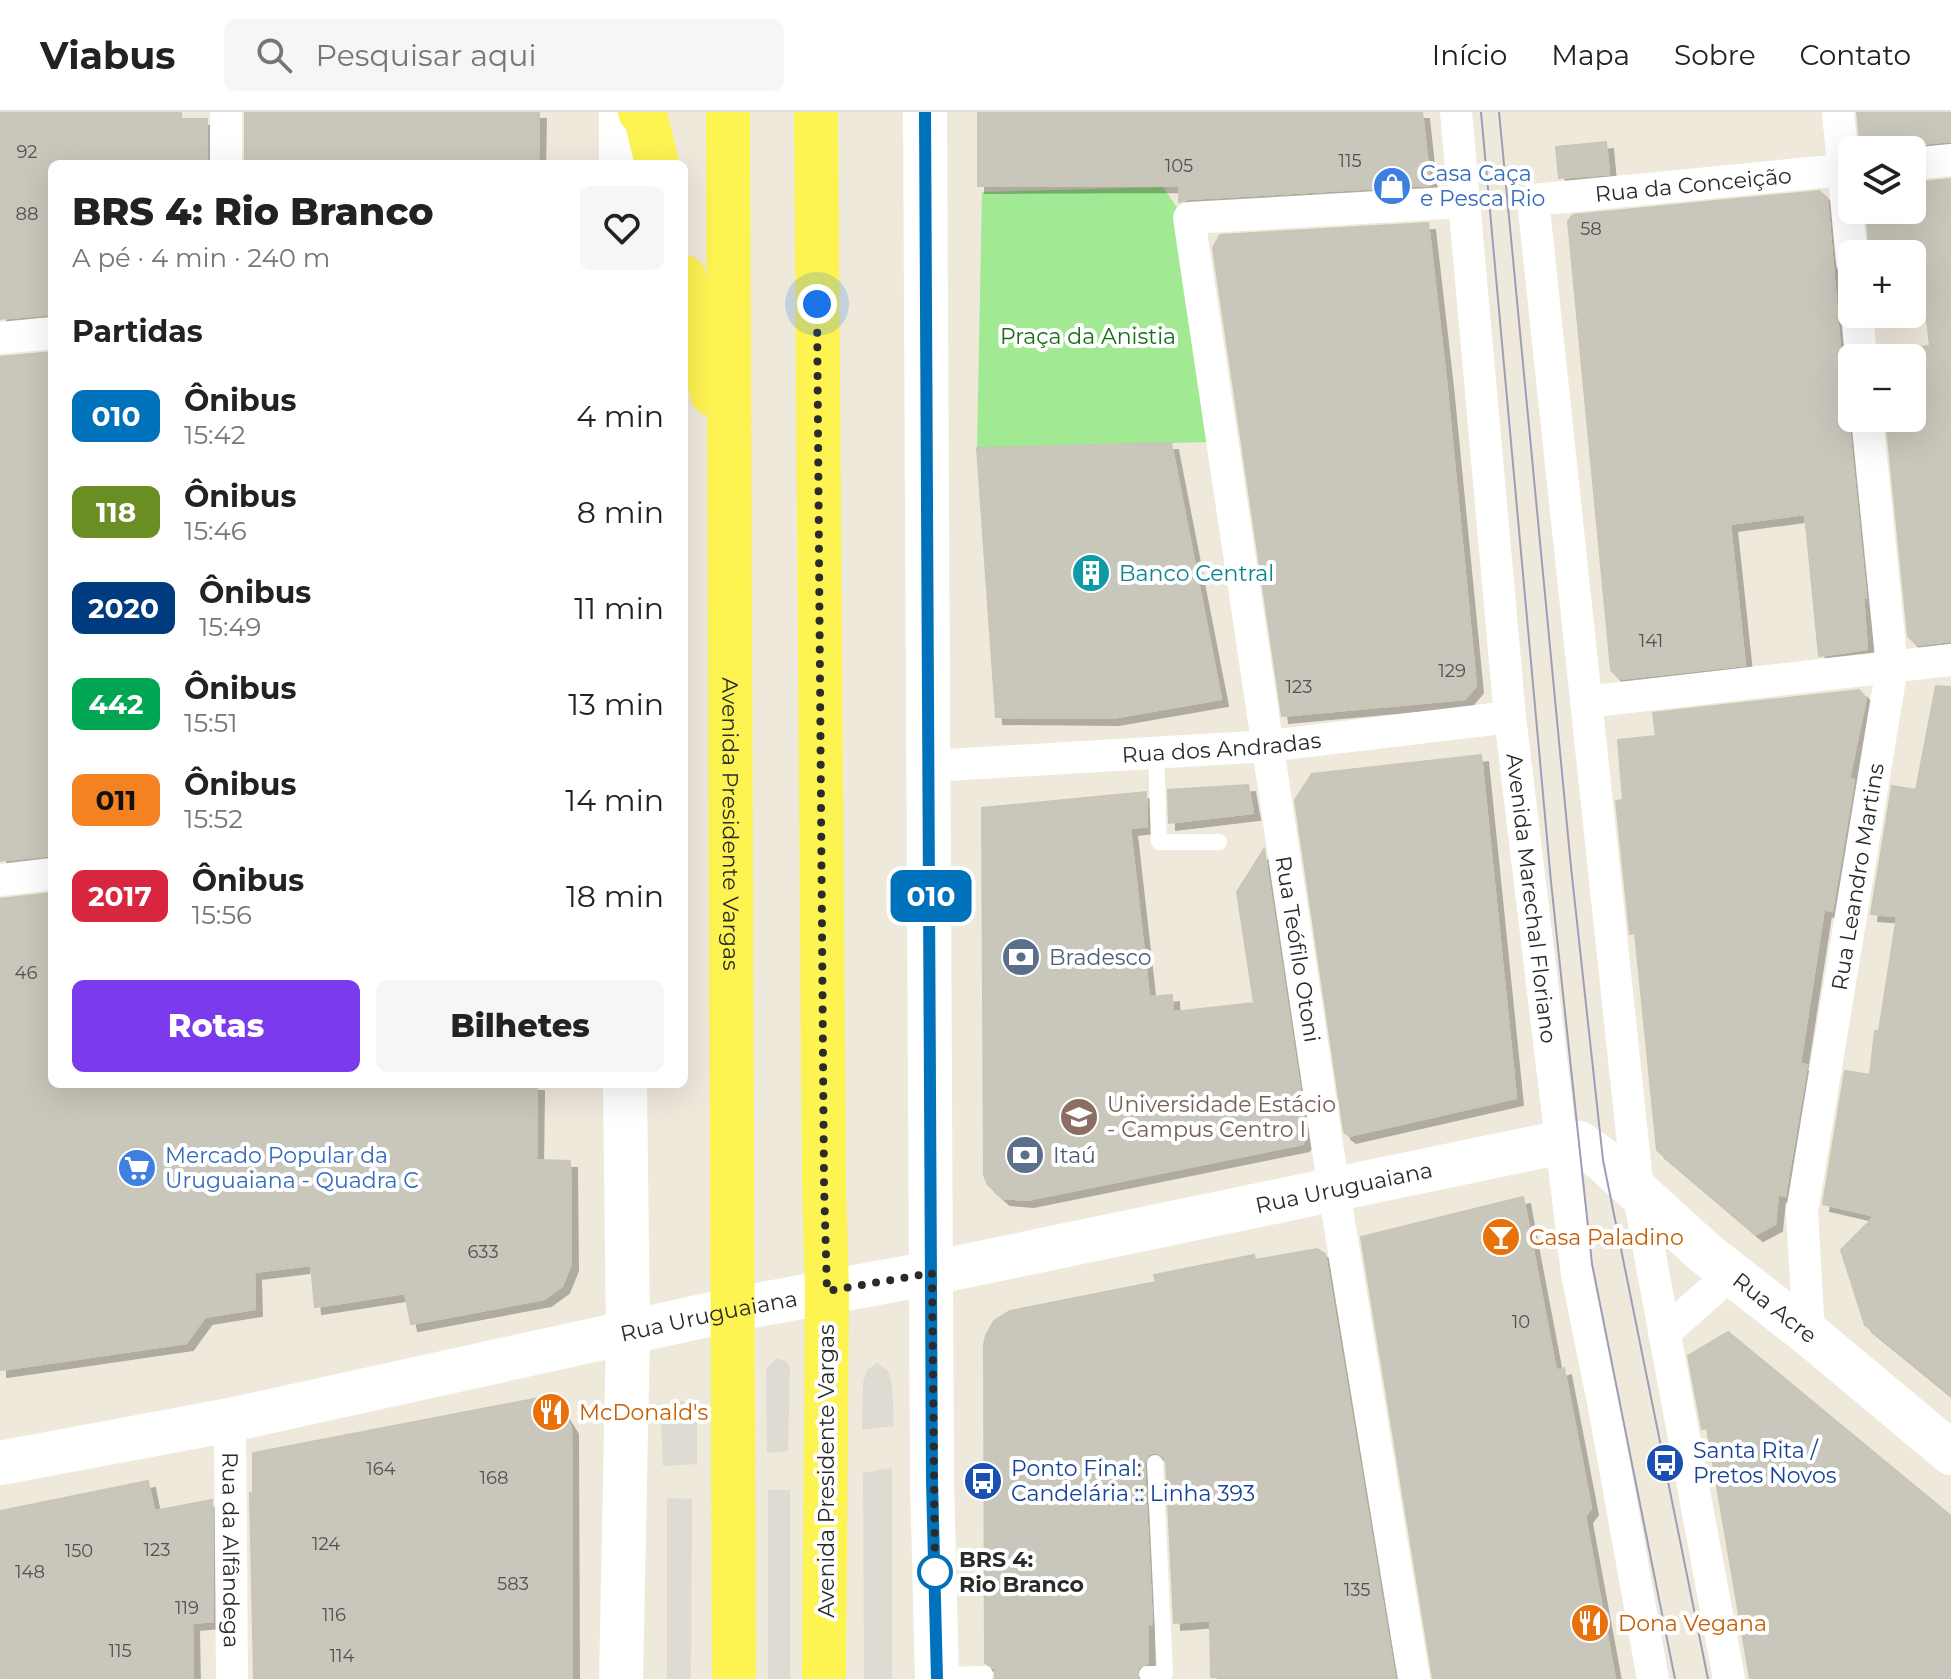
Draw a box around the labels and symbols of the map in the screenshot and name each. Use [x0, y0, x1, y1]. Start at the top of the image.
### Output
house number: 92 [16, 141, 38, 163]
house number: 115 [1338, 150, 1362, 172]
house number: 105 [1165, 155, 1193, 177]
place label: Casa Caça e Pesca Rio [1420, 160, 1545, 212]
street label: Rua da Conceição [1594, 162, 1793, 208]
shop icon: Casa Caça e Pesca Rio [1371, 165, 1413, 207]
house number: 88 [16, 203, 38, 225]
house number: 58 [1580, 218, 1602, 240]
your location [797, 284, 837, 324]
park label: Praça da Anistia [1000, 323, 1176, 350]
building icon: Banco Central [1070, 552, 1112, 594]
place label: Banco Central [1119, 560, 1274, 587]
house number: 141 [1639, 630, 1663, 652]
house number: 129 [1438, 660, 1466, 682]
house number: 123 [1286, 676, 1312, 698]
street label: Avenida Presidente Vargas [716, 677, 744, 971]
street label: Rua dos Andradas [1121, 727, 1323, 769]
street label: Avenida Marechal Floriano [1500, 752, 1562, 1045]
street label: Rua Leandro Martins [1826, 761, 1890, 992]
street label: Rua Teófilo Otoni [1269, 854, 1326, 1044]
line badge: 010 [885, 870, 977, 922]
bank icon: Bradesco [1000, 936, 1042, 978]
place label: Bradesco [1049, 944, 1151, 971]
house number: 46 [15, 962, 37, 984]
place label: Universidade Estácio - Campus Centro I [1107, 1091, 1336, 1143]
school or university icon: Universidade Estácio - Campus Centro I [1058, 1096, 1100, 1138]
bank icon: Itaú [1004, 1134, 1046, 1176]
place label: Mercado Popular da Uruguaiana - Quadra C [165, 1142, 419, 1194]
place label: Itaú [1053, 1142, 1096, 1169]
supermarket icon: Mercado Popular da Uruguaiana - Quadra C [116, 1147, 158, 1189]
street label: Rua Uruguaiana [1253, 1156, 1435, 1219]
bar icon: Casa Paladino [1480, 1216, 1522, 1258]
place label: Casa Paladino [1529, 1224, 1684, 1251]
house number: 633 [467, 1241, 499, 1263]
street label: Rua Acre [1727, 1267, 1822, 1349]
street label: Rua Uruguaiana [618, 1285, 800, 1348]
house number: 10 [1512, 1311, 1530, 1333]
street label: Avenida Presidente Vargas [813, 1324, 840, 1618]
restaurant icon: McDonald's [530, 1391, 572, 1433]
place label: McDonald's [579, 1399, 708, 1426]
place label: Santa Rita / Pretos Novos [1693, 1437, 1837, 1489]
bus stop icon: Santa Rita / Pretos Novos [1644, 1442, 1686, 1484]
street label: Rua da Alfândega [216, 1452, 245, 1648]
place label: Ponto Final: Candelária :: Linha 393 [1011, 1455, 1255, 1507]
house number: 164 [366, 1458, 396, 1480]
bus stop icon: Ponto Final: Candelária :: Linha 393 [962, 1460, 1004, 1502]
house number: 168 [480, 1467, 508, 1489]
house number: 124 [312, 1533, 340, 1555]
house number: 123 [144, 1539, 170, 1561]
house number: 150 [65, 1540, 93, 1562]
place label: BRS 4: Rio Branco [959, 1546, 1084, 1598]
marker: BRS 4: Rio Branco [918, 1555, 952, 1589]
house number: 148 [15, 1561, 45, 1583]
house number: 583 [497, 1573, 529, 1595]
house number: 135 [1344, 1579, 1370, 1601]
house number: 119 [175, 1597, 199, 1619]
restaurant icon: Dona Vegana [1569, 1602, 1611, 1644]
house number: 116 [322, 1604, 346, 1626]
place label: Dona Vegana [1618, 1610, 1767, 1637]
house number: 115 [108, 1640, 132, 1662]
house number: 114 [330, 1645, 355, 1667]

